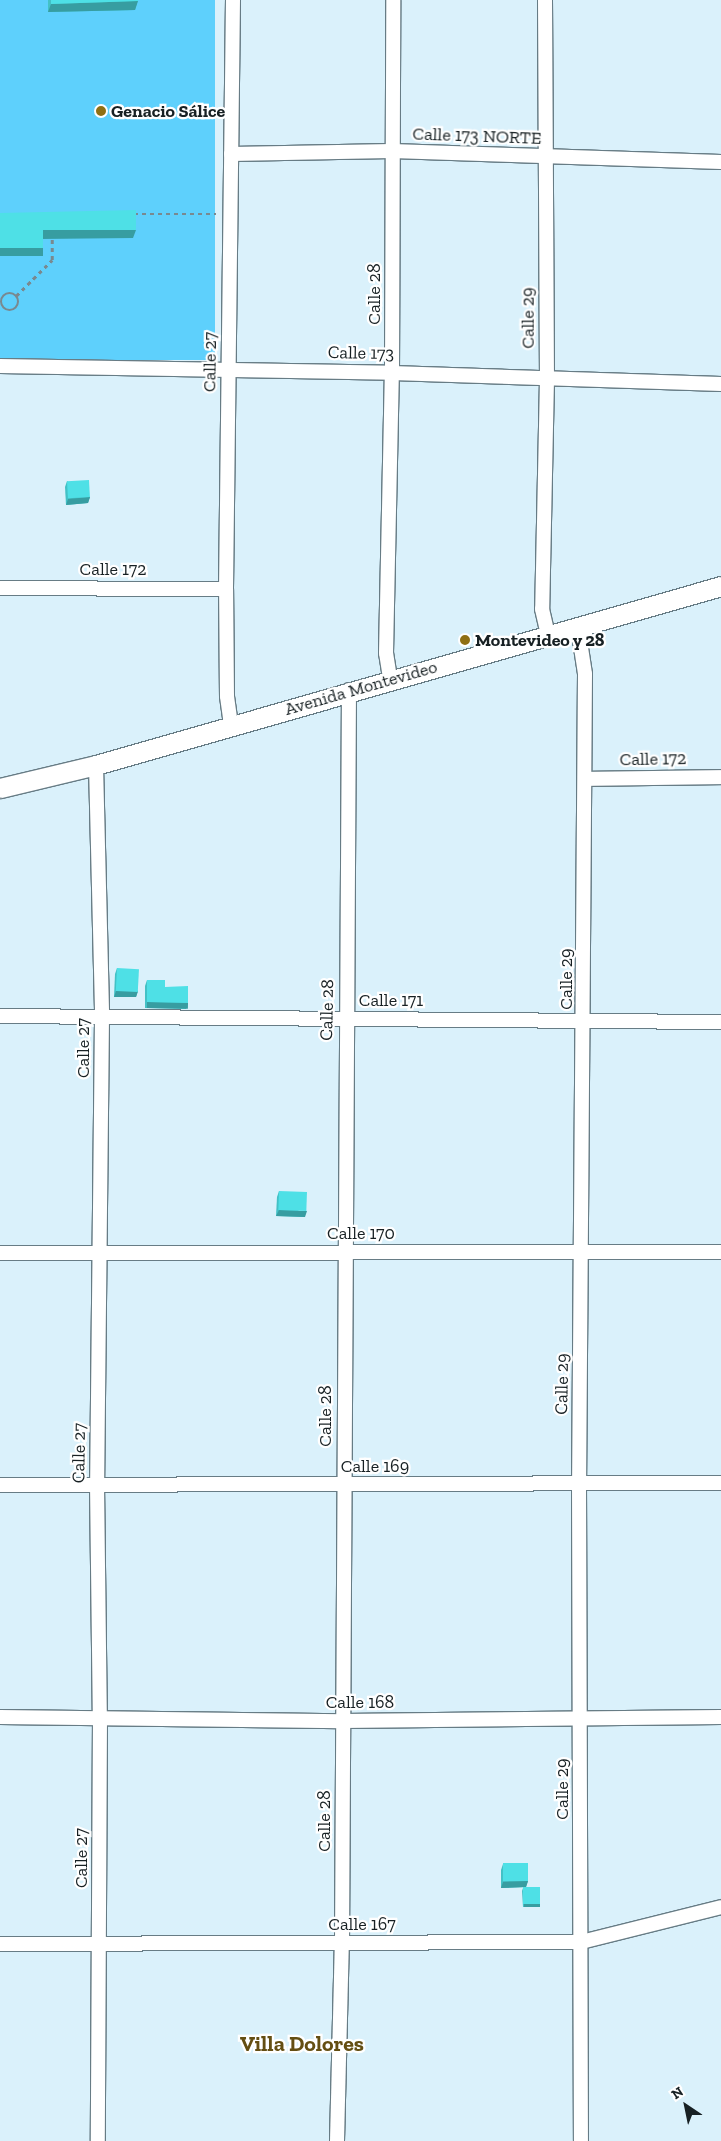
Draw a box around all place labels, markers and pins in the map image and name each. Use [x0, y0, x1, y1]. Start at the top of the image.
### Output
place label: Genacio Sálice [111, 100, 225, 122]
marker: Genacio Sálice [95, 105, 107, 117]
place label: Montevideo y 28 [475, 629, 605, 651]
marker: Montevideo y 28 [459, 634, 471, 646]

